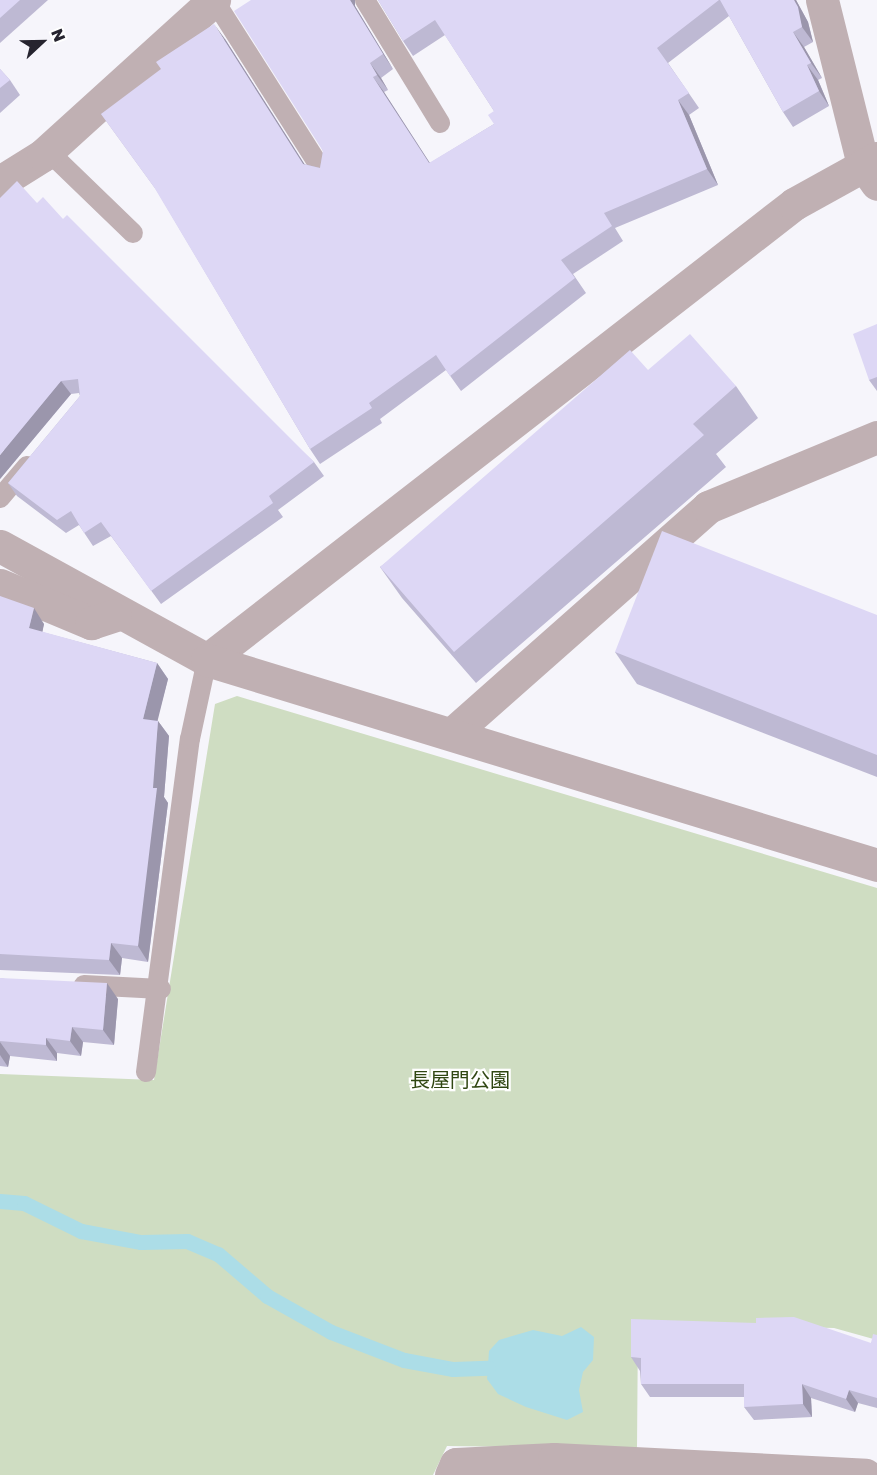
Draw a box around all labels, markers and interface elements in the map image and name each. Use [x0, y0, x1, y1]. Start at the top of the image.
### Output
north arrow [12, 12, 72, 72]
text: N [47, 26, 70, 45]
park label: 長屋門公園 [410, 1067, 510, 1091]

